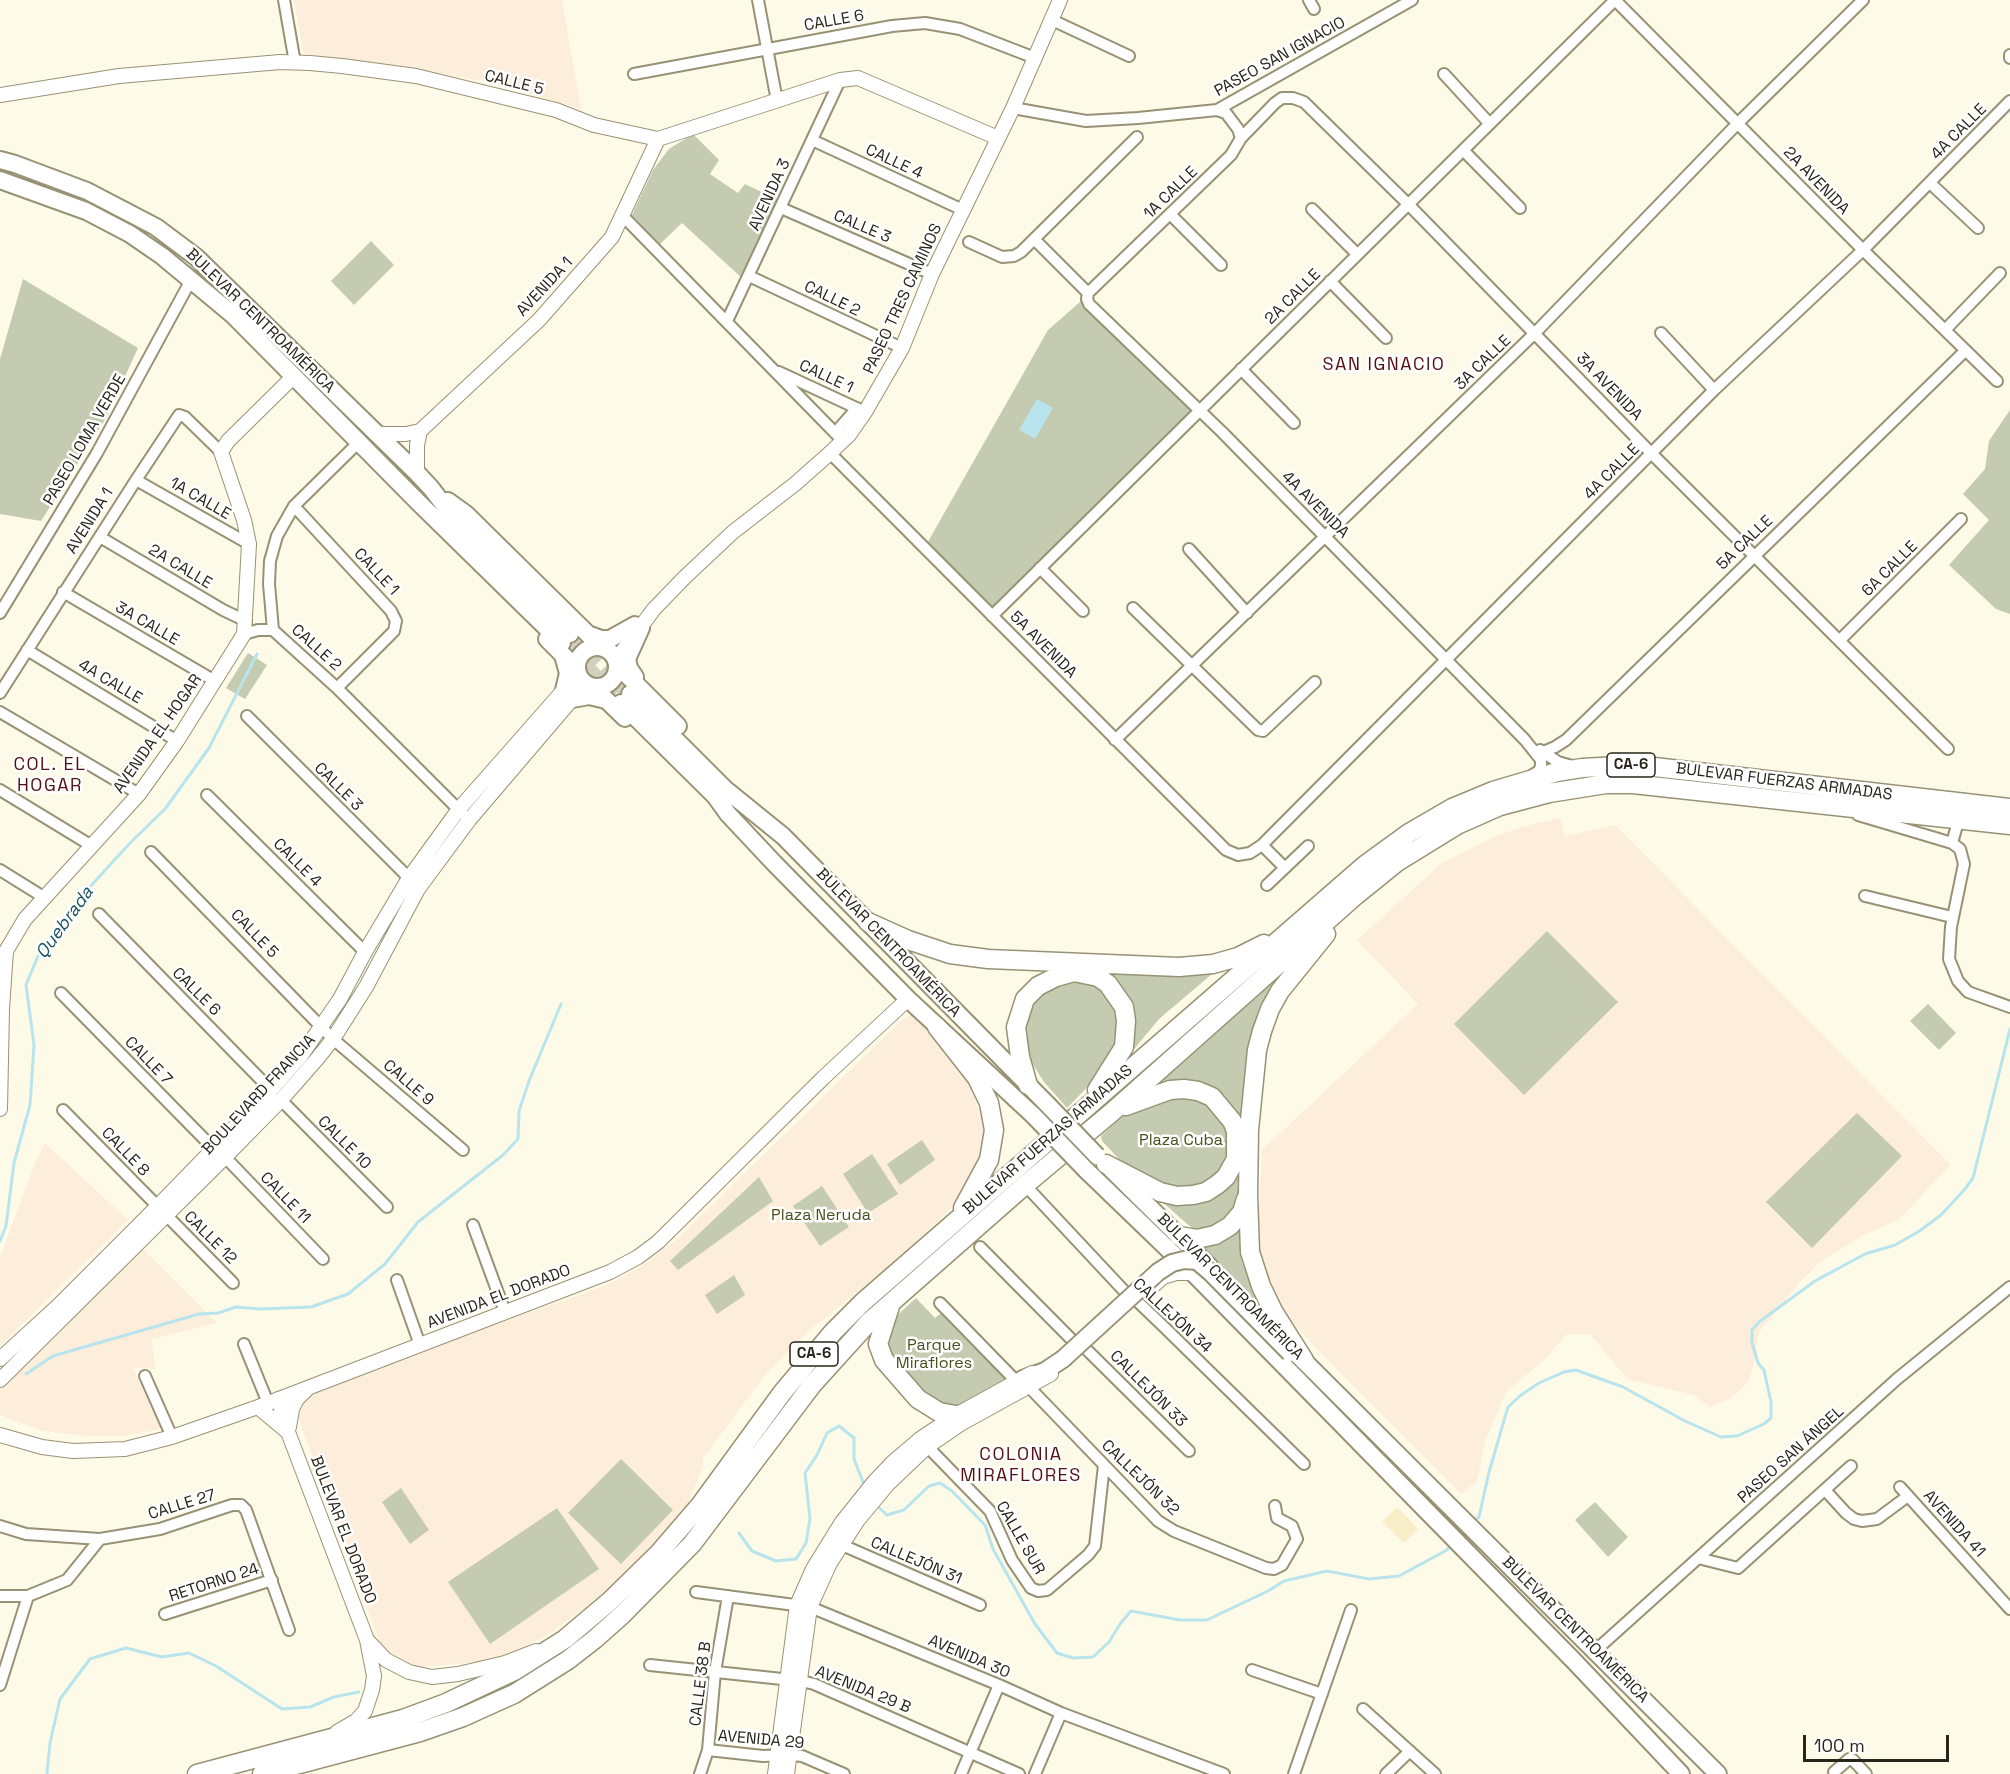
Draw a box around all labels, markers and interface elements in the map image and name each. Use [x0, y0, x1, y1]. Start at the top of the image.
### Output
street label: CALLE 6 [802, 6, 866, 36]
street label: PASEO SAN IGNACIO [1211, 13, 1349, 101]
street label: CALLE 5 [482, 66, 546, 100]
street label: 4A CALLE [1927, 100, 1991, 164]
street label: CALLE 4 [862, 140, 926, 184]
street label: 2A AVENIDA [1779, 143, 1853, 219]
street label: AVENIDA 3 [745, 156, 795, 234]
street label: 1A CALLE [1140, 163, 1202, 223]
street label: CALLE 3 [830, 206, 894, 248]
street label: PASEO TRES CAMINOS [860, 221, 946, 377]
street label: BULEVAR CENTROAMÉRICA [182, 245, 338, 397]
street label: AVENIDA 1 [513, 253, 577, 321]
street label: 2A CALLE [1261, 265, 1325, 329]
street label: CALLE 2 [801, 277, 863, 321]
street label: 3A CALLE [1451, 332, 1515, 394]
street label: 3A AVENIDA [1572, 349, 1646, 425]
district label: SAN IGNACIO [1323, 354, 1445, 376]
street label: CALLE 1 [796, 356, 856, 398]
street label: PASEO LOMA VERDE [40, 371, 130, 509]
street label: 4A CALLE [1580, 440, 1644, 504]
street label: 4A AVENIDA [1277, 467, 1353, 543]
street label: 1A CALLE [166, 474, 234, 524]
street label: AVENIDA 1 [62, 485, 118, 557]
street label: 5A CALLE [1713, 512, 1777, 574]
street label: 6A CALLE [1858, 537, 1922, 601]
street label: 2A CALLE [145, 541, 215, 593]
street label: CALLE 1 [349, 544, 403, 600]
street label: 3A CALLE [112, 598, 182, 650]
street label: 5A AVENIDA [1005, 607, 1081, 683]
street label: CALLE 2 [287, 621, 345, 675]
street label: 4A CALLE [75, 656, 145, 708]
street label: AVENIDA EL HOGAR [110, 671, 206, 797]
road number: CA-6 [1607, 753, 1655, 777]
district label: COL. EL HOGAR [13, 754, 87, 796]
street label: CALLE 3 [310, 759, 366, 815]
street label: BULEVAR FUERZAS ARMADAS [1674, 759, 1894, 805]
street label: CALLE 4 [269, 835, 325, 891]
street label: BULEVAR CENTROAMÉRICA [812, 865, 964, 1021]
water label: Quebrada [32, 883, 98, 963]
street label: CALLE 5 [226, 906, 282, 962]
street label: CALLE 6 [168, 964, 224, 1020]
street label: BOULEVARD FRANCIA [198, 1031, 320, 1159]
street label: CALLE 7 [120, 1033, 176, 1089]
street label: CALLE 9 [379, 1056, 437, 1110]
street label: BULEVAR FUERZAS ARMADAS [959, 1061, 1137, 1219]
street label: CALLE 10 [313, 1112, 375, 1174]
street label: CALLE 8 [97, 1123, 153, 1181]
park label: Plaza Cuba [1139, 1131, 1223, 1151]
street label: CALLE 11 [256, 1168, 314, 1228]
park label: Plaza Neruda [771, 1206, 871, 1226]
street label: CALLE 12 [179, 1207, 241, 1269]
street label: BULEVAR CENTROAMÉRICA [1153, 1210, 1307, 1364]
street label: AVENIDA EL DORADO [425, 1261, 573, 1333]
street label: CALLEJÓN 34 [1128, 1275, 1216, 1357]
park label: Parque Miraflores [896, 1336, 972, 1374]
road number: CA-6 [790, 1342, 838, 1366]
street label: CALLEJÓN 33 [1106, 1347, 1190, 1431]
street label: PASEO SAN ÁNGEL [1734, 1402, 1848, 1508]
street label: CALLEJÓN 32 [1097, 1436, 1183, 1520]
district label: COLONIA MIRAFLORES [960, 1444, 1082, 1486]
street label: BULEVAR EL DORADO [306, 1453, 380, 1607]
street label: CALLE 27 [146, 1486, 218, 1524]
street label: AVENIDA 41 [1919, 1487, 1989, 1561]
street label: CALLE SUR [991, 1498, 1049, 1578]
street label: CALLEJÓN 31 [867, 1533, 965, 1589]
street label: BULEVAR CENTROAMÉRICA [1498, 1553, 1652, 1707]
street label: RETORNO 24 [167, 1559, 261, 1607]
street label: AVENIDA 30 [925, 1631, 1013, 1683]
street label: CALLE 38 B [686, 1641, 716, 1727]
street label: AVENIDA 29 B [812, 1662, 914, 1718]
scale bar [1806, 1723, 1952, 1761]
street label: AVENIDA 29 [717, 1727, 805, 1753]
text: 100 m [1814, 1734, 1865, 1757]

